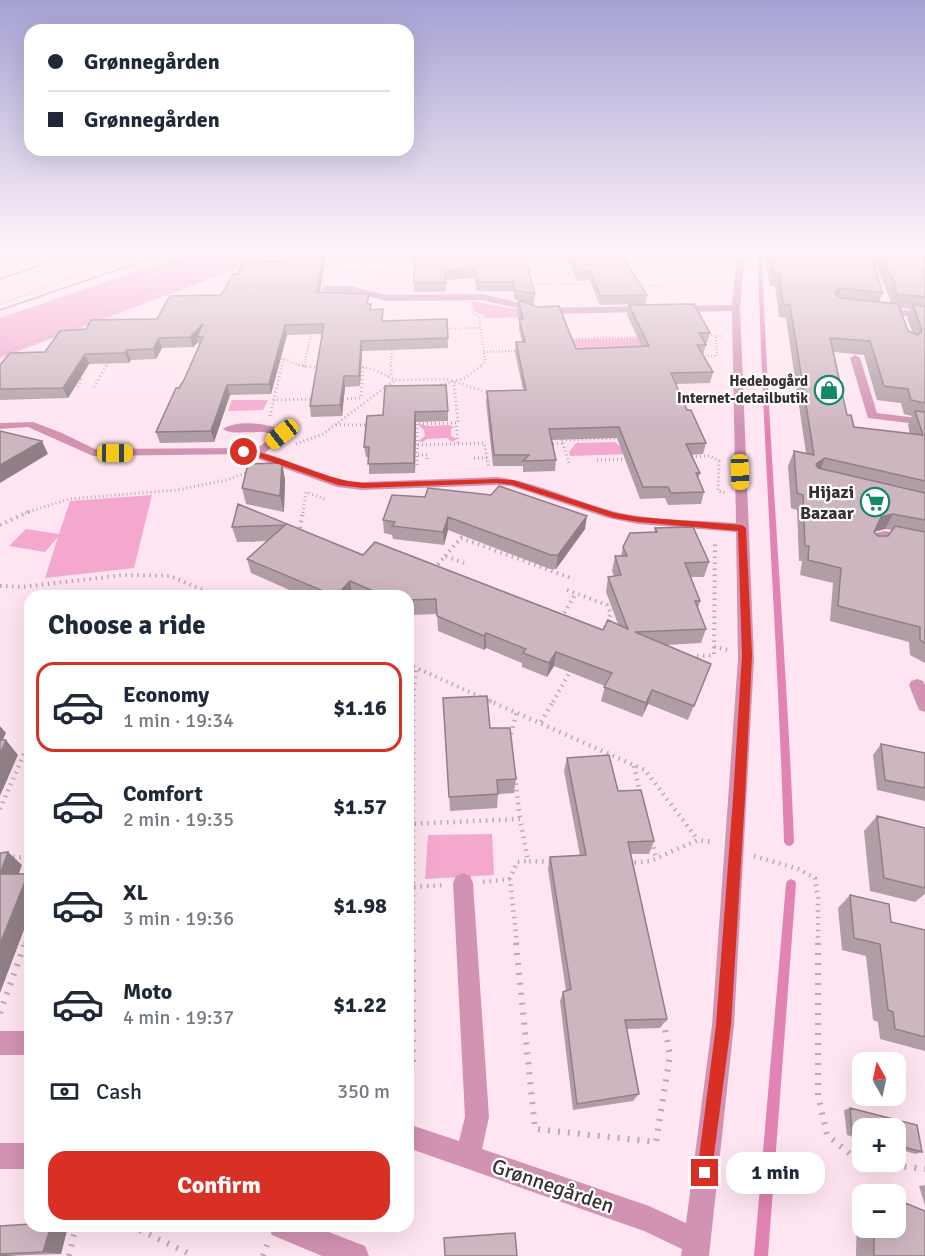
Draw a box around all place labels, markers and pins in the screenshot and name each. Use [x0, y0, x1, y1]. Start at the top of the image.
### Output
place label: Hedebogård Internet-detailbutik [677, 372, 808, 407]
shop icon: Hedebogård Internet-detailbutik [813, 374, 845, 406]
place label: Hijazi Bazaar [800, 481, 855, 524]
supermarket icon: Hijazi Bazaar [859, 486, 891, 518]

